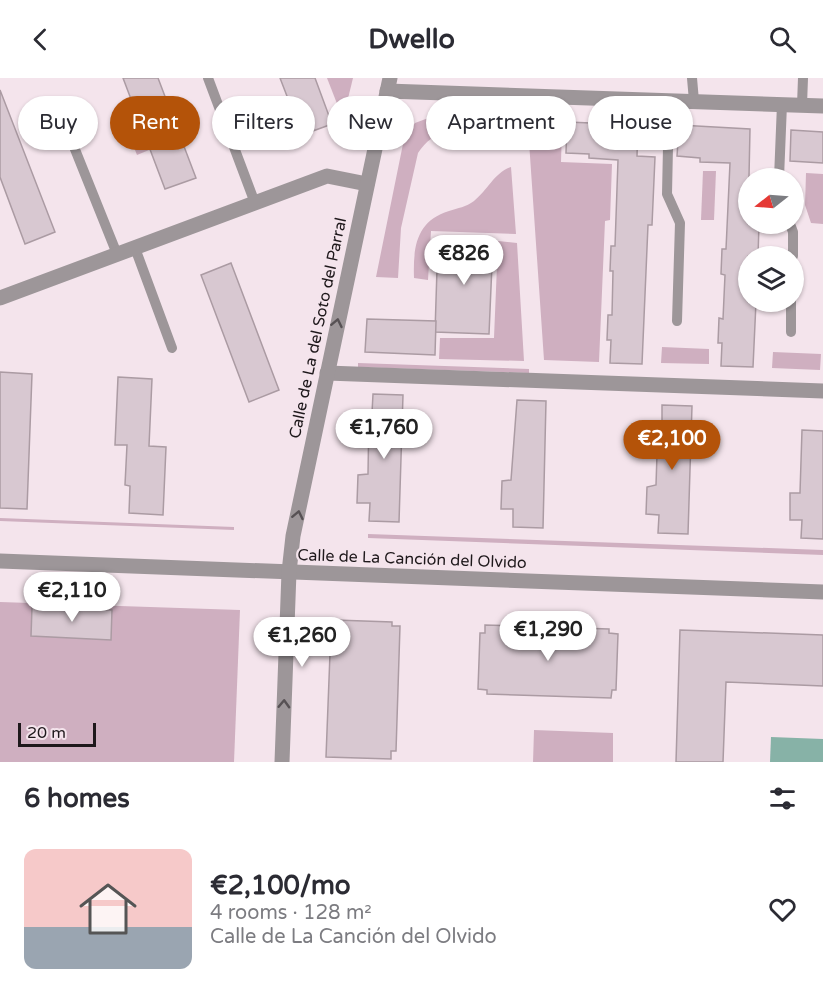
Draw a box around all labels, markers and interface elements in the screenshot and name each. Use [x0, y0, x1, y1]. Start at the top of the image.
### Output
icon: back [24, 23, 57, 56]
text: Dwello [368, 23, 455, 56]
icon: search [766, 23, 799, 56]
chip: Buy [18, 96, 98, 150]
chip: Rent [110, 96, 200, 150]
chip: Filters [212, 96, 315, 150]
chip: New [327, 96, 414, 150]
chip: Apartment [426, 96, 576, 150]
chip: House [588, 96, 693, 150]
north arrow [738, 168, 804, 234]
map controls [738, 168, 804, 312]
street label: Calle de La del Soto del Parral [285, 216, 351, 440]
pin: €826 [428, 235, 500, 286]
text: €826 [438, 242, 490, 266]
button: layers [738, 246, 804, 312]
one-way arrow [330, 319, 343, 329]
pin: €1,760 [335, 409, 433, 460]
text: €1,760 [350, 416, 418, 440]
pin: €2,100 [623, 420, 721, 471]
text: €2,100 [637, 427, 707, 451]
one-way arrow [291, 510, 304, 520]
street label: Calle de La Canción del Olvido [297, 545, 527, 573]
pin: €2,110 [23, 572, 121, 623]
text: €2,110 [37, 579, 107, 603]
pin: €1,290 [499, 611, 597, 662]
pin: €1,260 [253, 617, 351, 668]
text: €1,290 [513, 618, 583, 642]
text: €1,260 [267, 624, 337, 648]
one-way arrow [277, 699, 290, 708]
scale bar [18, 720, 96, 748]
text: 20 m [27, 723, 66, 743]
icon: filters [766, 782, 799, 815]
text: 6 homes [24, 783, 130, 814]
text: €2,100/mo [210, 870, 351, 901]
icon: home [72, 873, 144, 945]
icon: heart [766, 893, 799, 926]
text: 4 rooms · 128 m² [210, 901, 372, 925]
text: Calle de La Canción del Olvido [210, 925, 497, 949]

